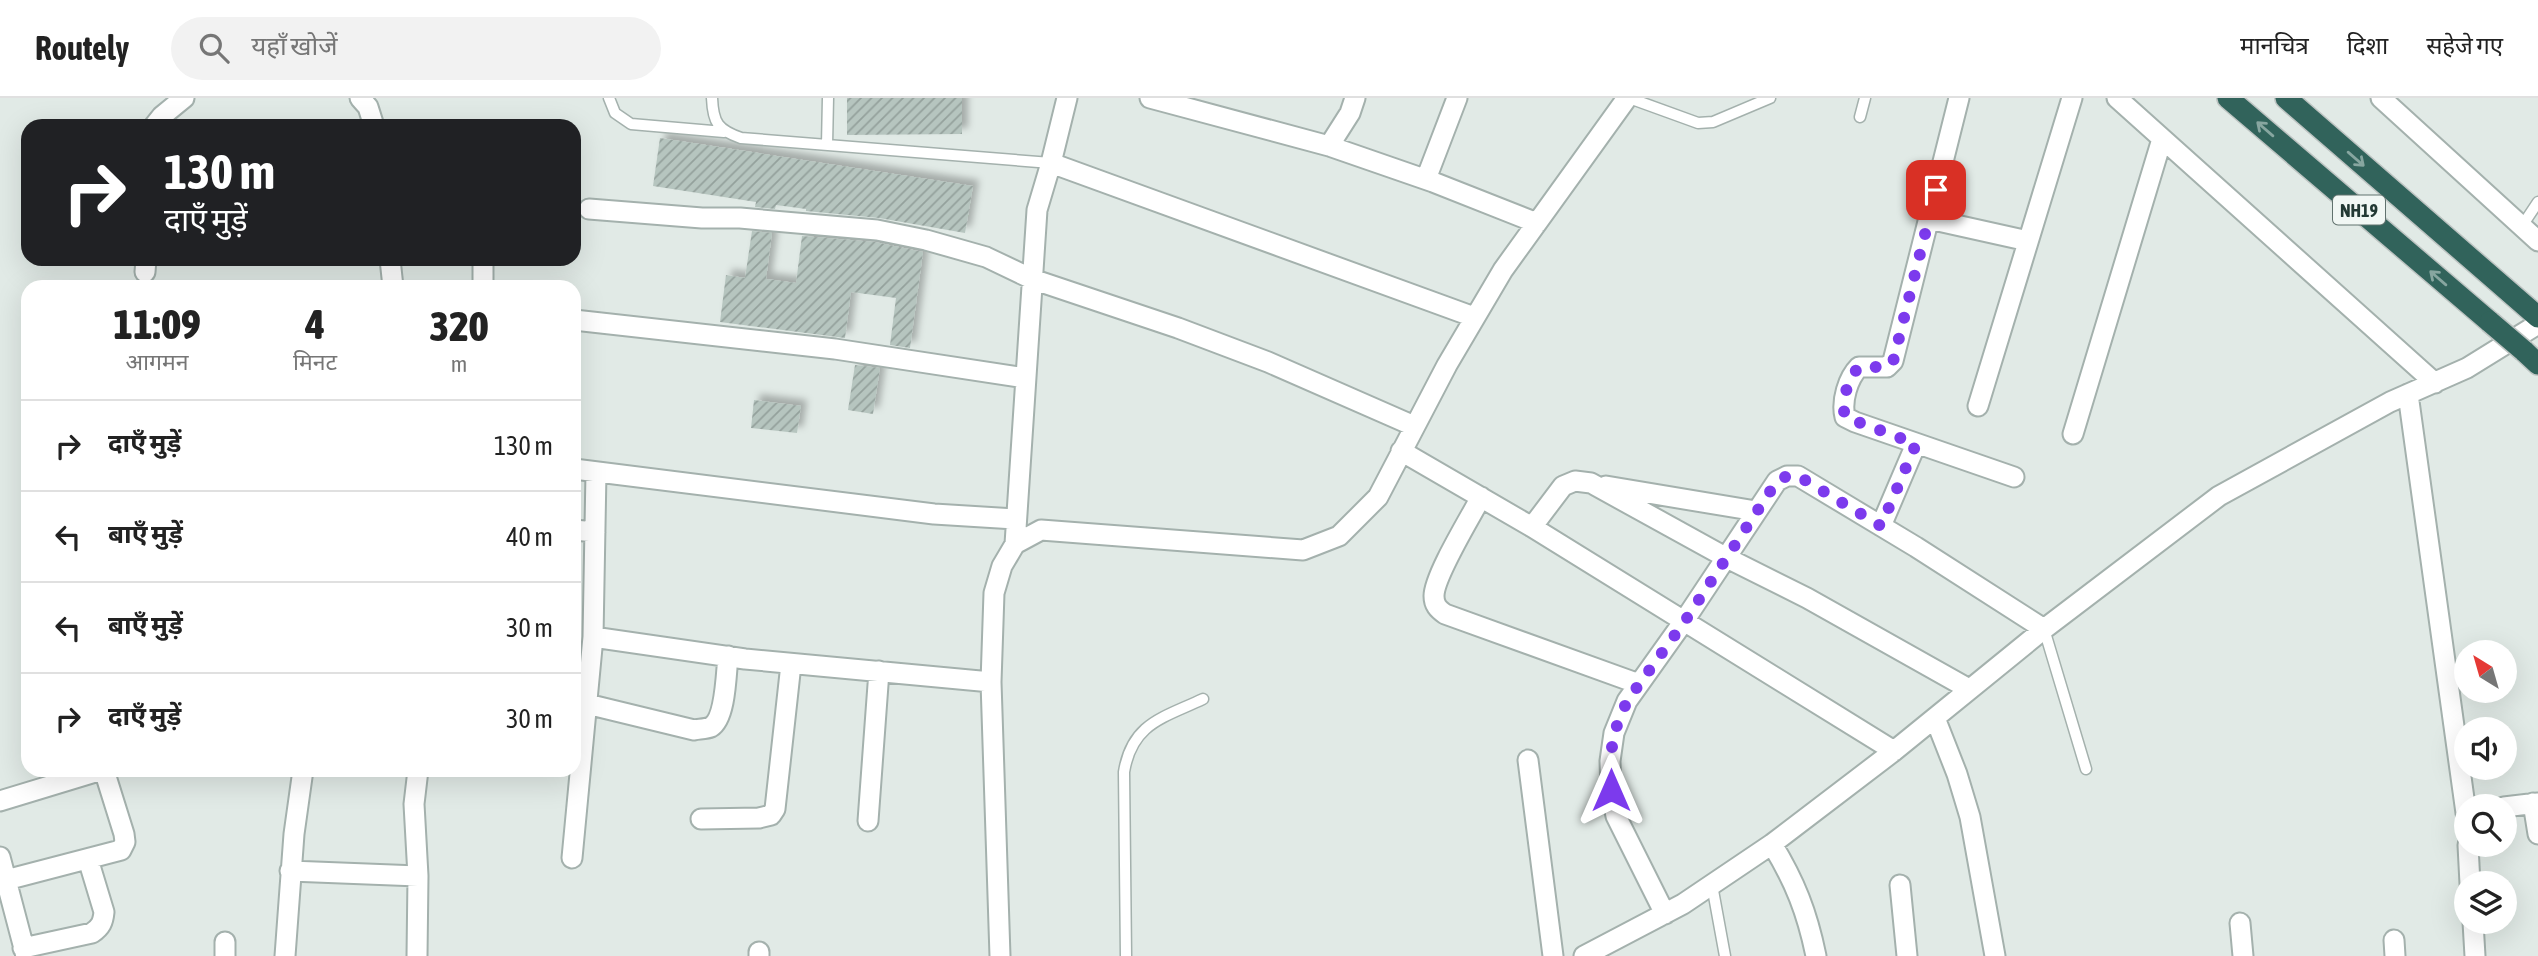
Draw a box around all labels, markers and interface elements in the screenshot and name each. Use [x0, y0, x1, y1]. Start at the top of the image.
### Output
search box [171, 17, 661, 80]
text: Routely [35, 29, 129, 67]
icon: search [195, 29, 233, 67]
text: यहाँ खोजें [251, 31, 338, 61]
text: मानचित्र [2240, 32, 2309, 59]
text: दिशा [2347, 32, 2388, 59]
text: सहेजे गए [2426, 32, 2503, 59]
one-way arrow [2256, 121, 2274, 137]
text: 130 m [164, 143, 275, 199]
icon: right [49, 147, 140, 238]
one-way arrow [2347, 151, 2365, 167]
pin [1906, 160, 1966, 220]
icon: arrive [1917, 171, 1955, 209]
road number: NH19 [2333, 196, 2385, 225]
text: दाएँ मुड़ें [164, 201, 248, 238]
one-way arrow [2429, 270, 2447, 286]
text: 11:09 [113, 300, 201, 348]
text: 4 [305, 300, 325, 348]
text: 320 [429, 302, 489, 350]
text: आगमन [125, 349, 188, 375]
text: मिनट [293, 349, 337, 375]
text: m [451, 351, 467, 377]
icon: right [49, 427, 87, 465]
text: दाएँ मुड़ें [108, 428, 181, 458]
text: 130 m [494, 431, 553, 461]
icon: left [49, 518, 87, 556]
text: बाएँ मुड़ें [108, 519, 183, 549]
text: 40 m [506, 522, 553, 552]
icon: left [49, 609, 87, 647]
text: बाएँ मुड़ें [108, 610, 183, 640]
text: 30 m [506, 613, 553, 643]
north arrow [2454, 640, 2516, 704]
map controls [2454, 640, 2517, 934]
icon: right [49, 700, 87, 738]
text: दाएँ मुड़ें [108, 701, 181, 731]
text: 30 m [506, 704, 553, 734]
button: sound [2454, 717, 2517, 780]
position arrow [1574, 753, 1648, 827]
button: search [2454, 794, 2517, 857]
button: layers [2454, 871, 2517, 934]

